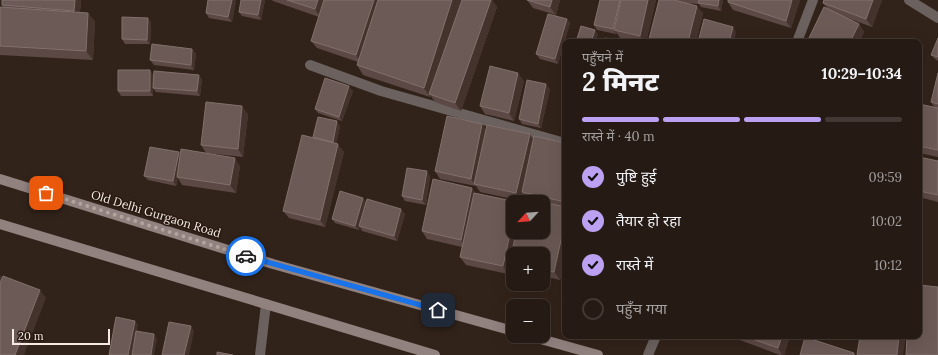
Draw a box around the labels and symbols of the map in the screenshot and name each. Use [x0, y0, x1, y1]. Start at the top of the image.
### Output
pin [29, 176, 63, 210]
street label: Old Delhi Gurgaon Road [89, 187, 223, 240]
north arrow [506, 195, 550, 239]
courier [226, 236, 266, 276]
pin [421, 293, 455, 327]
scale bar [12, 327, 110, 346]

